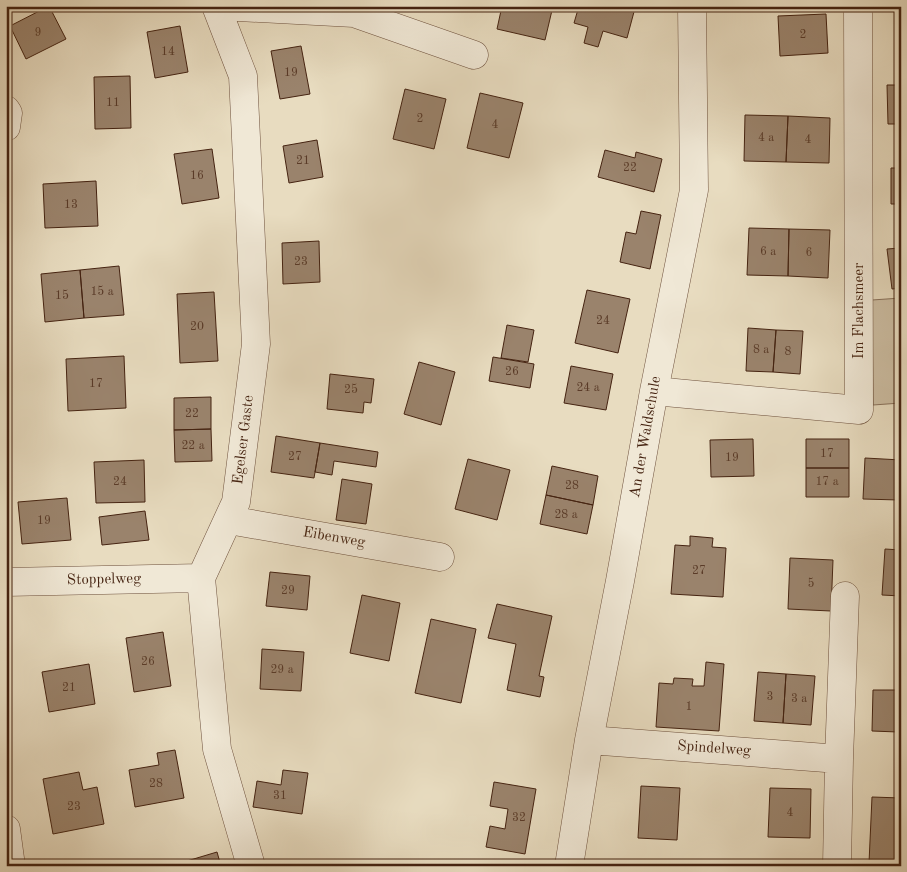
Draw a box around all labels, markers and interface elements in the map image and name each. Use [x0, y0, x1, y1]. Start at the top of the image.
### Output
house number: 9 [35, 27, 41, 39]
house number: 2 [800, 29, 806, 41]
house number: 14 [161, 46, 175, 58]
house number: 19 [284, 67, 298, 79]
house number: 11 [106, 97, 120, 109]
house number: 2 [417, 113, 423, 125]
house number: 4 [492, 119, 499, 131]
house number: 4 a [758, 132, 774, 144]
house number: 4 [805, 134, 812, 146]
house number: 21 [296, 155, 310, 167]
house number: 22 [623, 162, 637, 174]
house number: 16 [190, 170, 204, 182]
house number: 13 [64, 199, 78, 211]
house number: 6 a [760, 246, 776, 258]
house number: 6 [806, 247, 813, 259]
house number: 23 [294, 256, 308, 268]
street label: Im Flachsmeer [852, 263, 867, 359]
house number: 15 a [90, 285, 114, 298]
house number: 15 [55, 289, 69, 302]
house number: 24 [596, 315, 610, 327]
house number: 20 [190, 321, 204, 333]
house number: 8 a [753, 344, 769, 356]
house number: 8 [785, 346, 792, 358]
house number: 26 [505, 366, 519, 378]
street label: An der Waldschule [628, 375, 664, 499]
house number: 17 [89, 378, 103, 390]
house number: 24 a [576, 382, 600, 394]
house number: 25 [344, 383, 358, 396]
street label: Egelser Gaste [231, 394, 257, 486]
house number: 22 [185, 408, 199, 420]
house number: 22 a [181, 440, 205, 452]
house number: 17 [820, 448, 834, 460]
house number: 27 [288, 451, 302, 463]
house number: 19 [725, 452, 739, 464]
house number: 24 [113, 476, 127, 488]
house number: 17 a [815, 476, 839, 488]
house number: 28 [565, 480, 579, 492]
house number: 28 a [554, 509, 578, 521]
house number: 19 [37, 515, 51, 527]
street label: Eibenweg [302, 525, 366, 551]
house number: 27 [692, 565, 706, 577]
street label: Stoppelweg [67, 572, 141, 588]
house number: 5 [808, 577, 815, 590]
house number: 29 [281, 585, 295, 597]
house number: 26 [141, 656, 155, 668]
house number: 29 a [270, 664, 294, 676]
house number: 21 [62, 682, 76, 694]
house number: 3 [767, 691, 773, 703]
house number: 3 a [791, 693, 807, 705]
house number: 1 [686, 701, 692, 713]
street label: Spindelweg [677, 739, 751, 759]
house number: 28 [149, 778, 163, 790]
house number: 31 [273, 790, 287, 802]
house number: 23 [67, 801, 81, 813]
house number: 4 [787, 807, 794, 819]
house number: 32 [512, 812, 526, 824]

